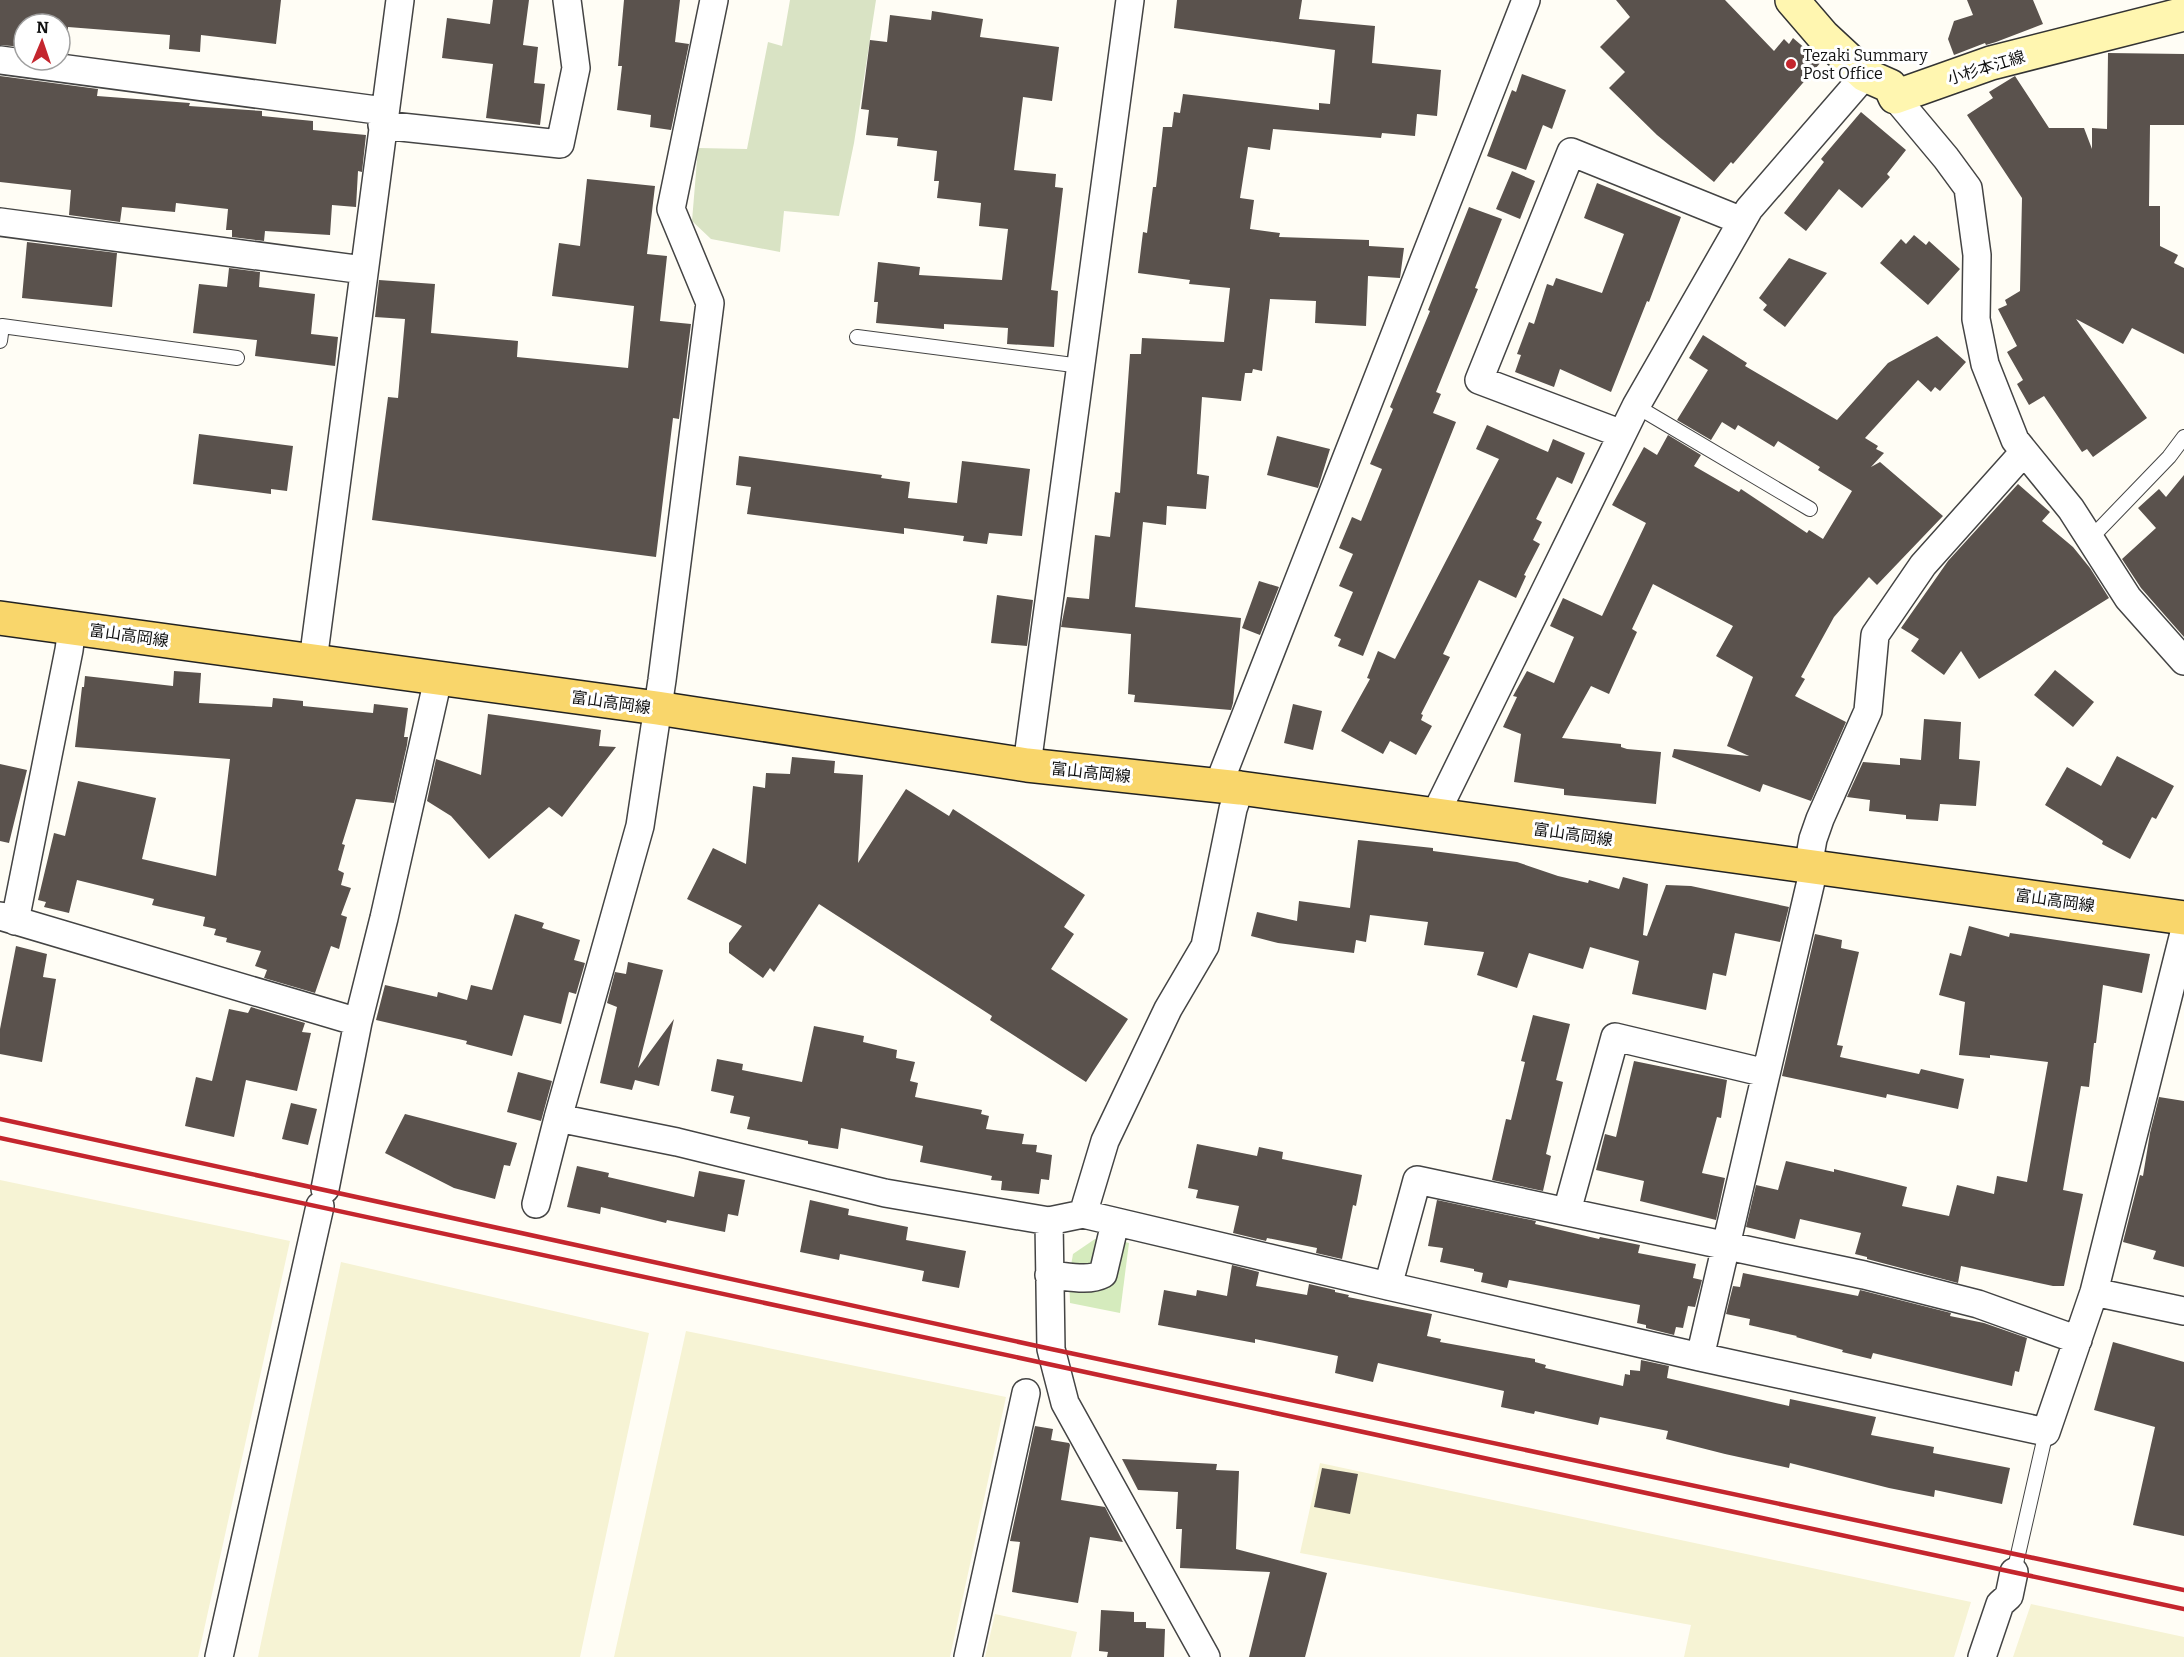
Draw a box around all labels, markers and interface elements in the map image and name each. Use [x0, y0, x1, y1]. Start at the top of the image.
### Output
north arrow [12, 12, 72, 72]
text: N [36, 18, 49, 37]
place label: Tezaki Summary Post Office [1803, 46, 1928, 83]
street label: 小杉本江線 [1945, 47, 2027, 88]
marker: Tezaki Summary Post Office [1784, 57, 1798, 71]
street label: 富山高岡線 [88, 621, 170, 650]
street label: 富山高岡線 [570, 688, 652, 717]
street label: 富山高岡線 [1050, 759, 1132, 786]
street label: 富山高岡線 [1532, 820, 1614, 849]
street label: 富山高岡線 [2014, 886, 2096, 915]

